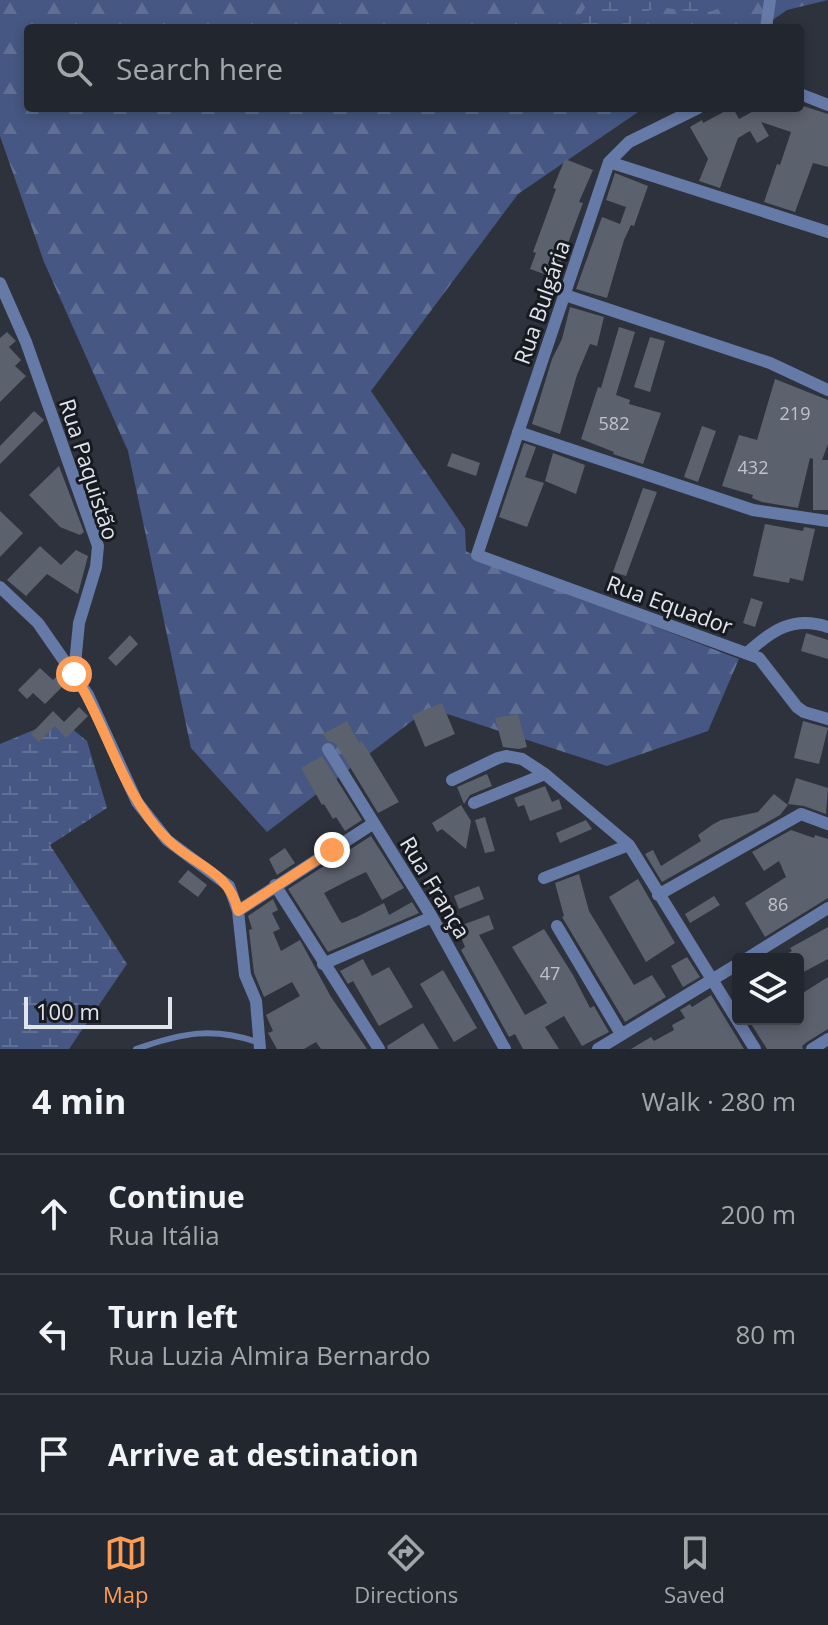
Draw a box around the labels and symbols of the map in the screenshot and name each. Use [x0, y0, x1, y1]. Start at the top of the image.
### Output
street label: Rua Bulgária [506, 236, 576, 368]
street label: Rua Paquistão [53, 395, 127, 543]
house number: 219 [780, 401, 810, 425]
house number: 582 [599, 411, 629, 435]
house number: 432 [738, 455, 768, 479]
street label: Rua Equador [603, 567, 737, 641]
route start [56, 656, 92, 692]
street label: Rua França [394, 830, 478, 944]
route end [314, 832, 350, 868]
house number: 86 [768, 892, 788, 916]
house number: 47 [540, 961, 560, 985]
scale bar [24, 993, 172, 1029]

